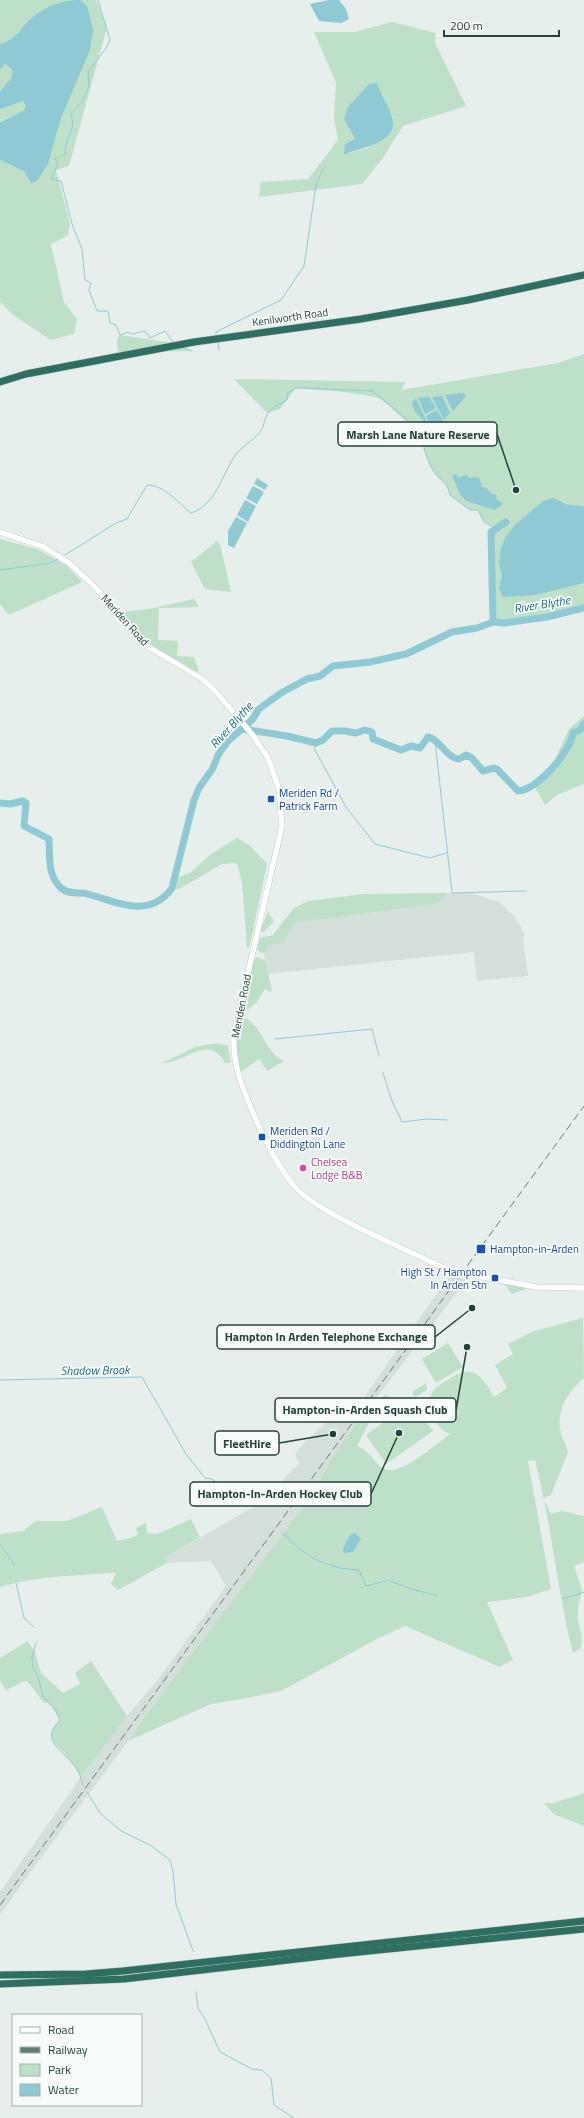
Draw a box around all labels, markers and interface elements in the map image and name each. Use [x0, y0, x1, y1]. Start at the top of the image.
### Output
scale bar [444, 12, 559, 38]
text: 200 m [450, 16, 483, 35]
street label: Kenilworth Road [251, 304, 329, 330]
callout: Marsh Lane Nature Reserve [338, 422, 497, 446]
text: Marsh Lane Nature Reserve [346, 425, 490, 444]
water label: River Blythe [512, 590, 573, 618]
street label: Meriden Road [97, 591, 153, 649]
water label: River Blythe [205, 696, 258, 752]
place label: Meriden Rd / Patrick Farm [279, 785, 340, 814]
marker: Meriden Rd / Patrick Farm [266, 794, 276, 804]
street label: Meriden Road [227, 973, 255, 1039]
place label: Meriden Rd / Diddington Lane [270, 1123, 346, 1152]
marker: Meriden Rd / Diddington Lane [257, 1132, 267, 1142]
place label: Chelsea Lodge B&B [311, 1154, 363, 1183]
marker: Chelsea Lodge B&B [298, 1163, 308, 1173]
place label: Hampton-in-Arden [490, 1241, 579, 1257]
marker: Hampton-in-Arden [475, 1243, 487, 1255]
place label: High St / Hampton In Arden Stn [401, 1264, 487, 1293]
marker: High St / Hampton In Arden Stn [490, 1273, 500, 1283]
callout: Hampton In Arden Telephone Exchange [217, 1325, 435, 1349]
text: Hampton In Arden Telephone Exchange [225, 1327, 427, 1346]
water label: Shadow Brook [60, 1360, 131, 1380]
callout: Hampton-in-Arden Squash Club [275, 1398, 456, 1422]
text: Hampton-in-Arden Squash Club [282, 1400, 448, 1419]
callout: FleetHire [215, 1431, 279, 1455]
text: FleetHire [223, 1434, 271, 1453]
callout: Hampton-In-Arden Hockey Club [190, 1482, 371, 1506]
text: Hampton-In-Arden Hockey Club [197, 1484, 363, 1503]
legend [12, 2014, 142, 2106]
text: Road [48, 2020, 74, 2039]
text: Railway [48, 2040, 88, 2059]
text: Park [48, 2060, 71, 2079]
text: Water [48, 2080, 79, 2099]

